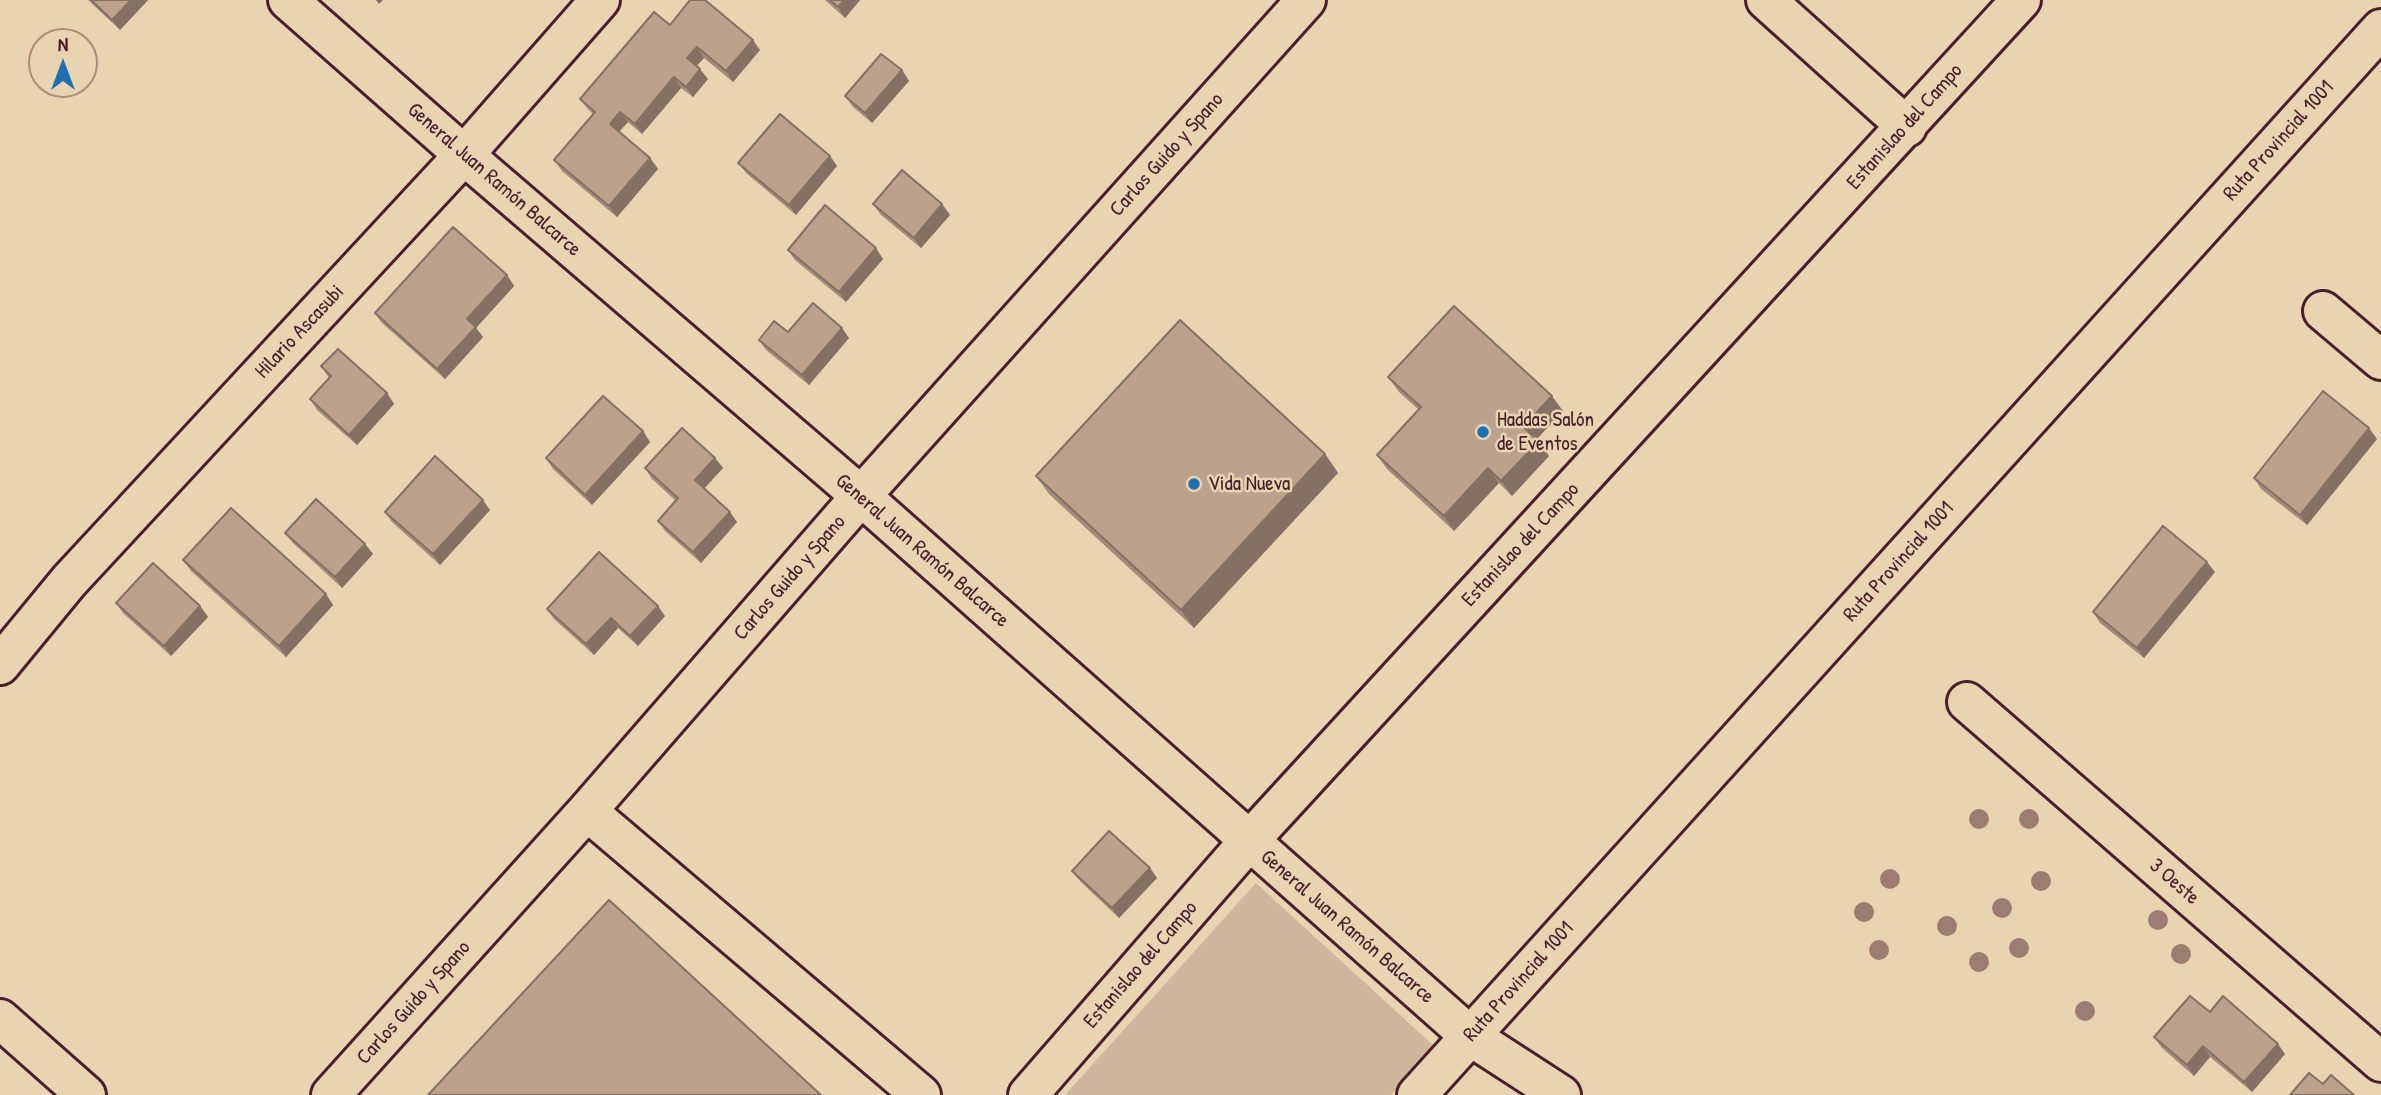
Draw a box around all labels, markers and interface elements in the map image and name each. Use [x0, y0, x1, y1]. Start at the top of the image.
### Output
north arrow [28, 28, 98, 98]
text: N [58, 31, 68, 57]
street label: Estanislao del Campo [1842, 59, 1968, 195]
street label: Ruta Provincial 1001 [2218, 76, 2340, 206]
street label: Carlos Guido y Spano [1105, 88, 1229, 222]
street label: General Juan Ramón Balcarce [402, 98, 586, 262]
street label: Hilario Ascasubi [250, 280, 350, 384]
place label: Haddas Salón de Eventos [1497, 407, 1594, 457]
marker: Haddas Salón de Eventos [1475, 424, 1491, 440]
street label: General Juan Ramón Balcarce [830, 469, 1014, 633]
place label: Vida Nueva [1208, 471, 1290, 497]
marker: Vida Nueva [1186, 476, 1202, 492]
street label: Estanislao del Campo [1457, 478, 1585, 612]
street label: Ruta Provincial 1001 [1838, 497, 1960, 627]
street label: Carlos Guido y Spano [729, 510, 851, 646]
street label: General Juan Ramón Balcarce [1255, 845, 1439, 1009]
street label: 3 Oeste [2144, 853, 2204, 911]
street label: Estanislao del Campo [1079, 896, 1203, 1034]
street label: Ruta Provincial 1001 [1458, 917, 1580, 1047]
street label: Carlos Guido y Spano [352, 936, 476, 1070]

